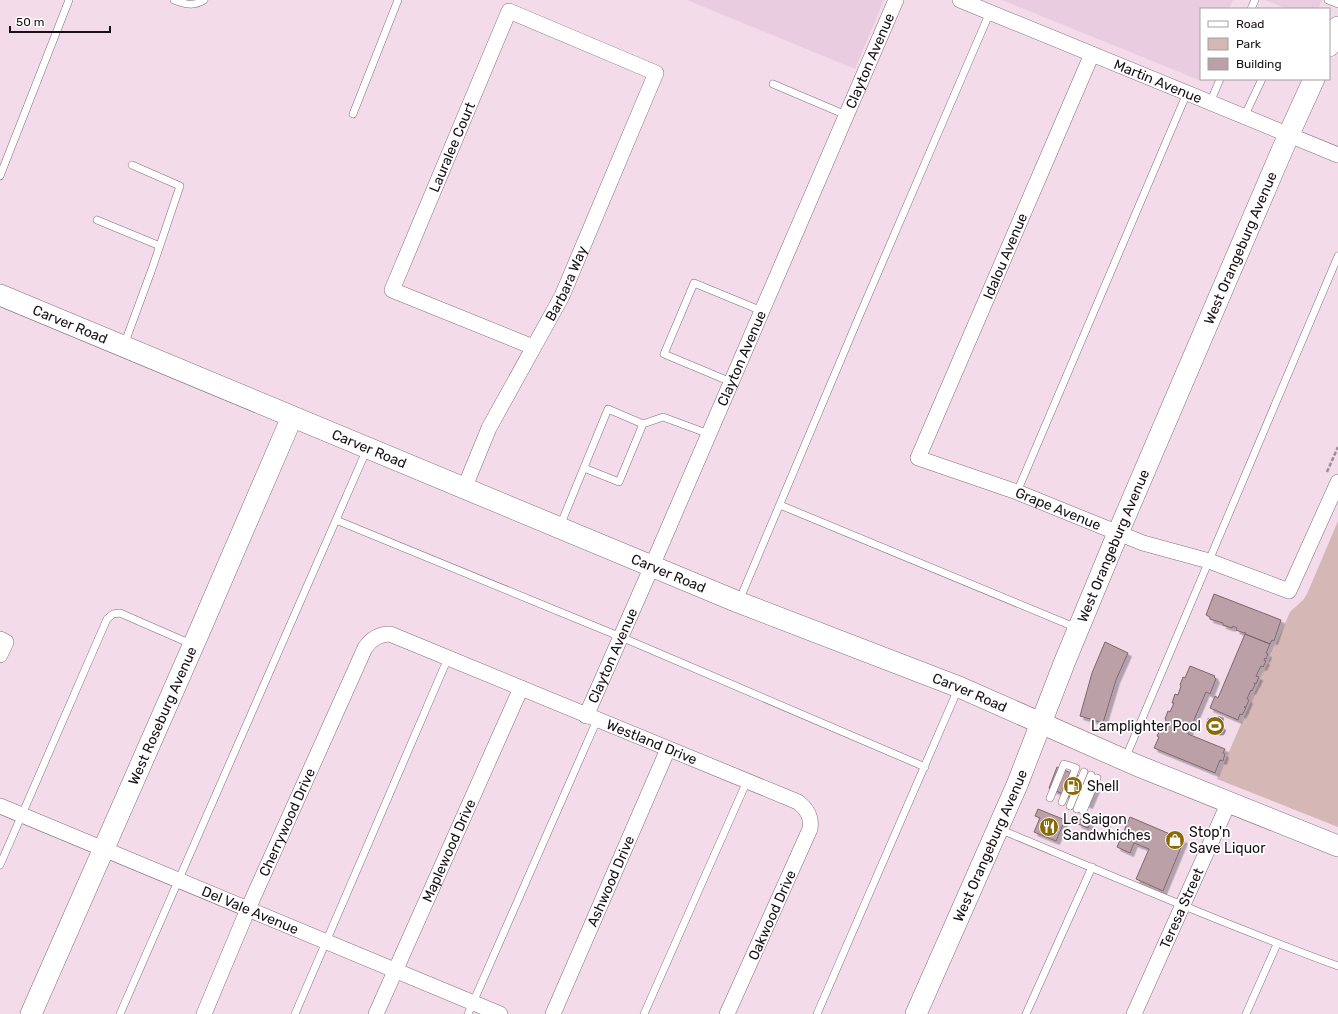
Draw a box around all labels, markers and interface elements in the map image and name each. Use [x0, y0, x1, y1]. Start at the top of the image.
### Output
scale bar [10, 8, 110, 34]
legend [1200, 8, 1330, 80]
street label: Clayton Avenue [842, 11, 898, 111]
text: 50 m [16, 15, 44, 29]
text: Road [1236, 17, 1264, 31]
text: Park [1236, 37, 1262, 51]
street label: Martin Avenue [1111, 56, 1205, 107]
text: Building [1236, 57, 1282, 71]
street label: Lauralee Court [426, 99, 479, 195]
street label: West Orangeburg Avenue [1200, 169, 1281, 327]
street label: Idalou Avenue [980, 210, 1031, 302]
street label: Barbara Way [542, 243, 591, 324]
street label: Carver Road [30, 302, 110, 348]
street label: Clayton Avenue [714, 308, 770, 409]
street label: Carver Road [329, 426, 409, 472]
street label: West Orangeburg Avenue [1074, 467, 1153, 625]
street label: Grape Avenue [1013, 484, 1103, 534]
street label: Carver Road [628, 550, 708, 597]
street label: Clayton Avenue [585, 605, 641, 706]
street label: West Roseburg Avenue [125, 644, 201, 788]
street label: Carver Road [930, 670, 1009, 716]
sports icon: Lamplighter Pool [1204, 715, 1226, 737]
street label: Westland Drive [604, 716, 700, 769]
place label: Lamplighter Pool [1091, 718, 1201, 735]
street label: Cherrywood Drive [256, 765, 319, 879]
street label: West Orangeburg Avenue [950, 767, 1031, 924]
fuel station icon: Shell [1062, 775, 1084, 797]
place label: Shell [1087, 778, 1119, 795]
street label: Maplewood Drive [419, 796, 480, 905]
place label: Le Saigon Sandwhiches [1063, 811, 1151, 844]
restaurant icon: Le Saigon Sandwhiches [1038, 816, 1060, 838]
place label: Stop'n Save Liquor [1189, 824, 1266, 857]
shop icon: Stop'n Save Liquor [1164, 829, 1186, 851]
street label: Ashwood Drive [584, 833, 638, 929]
street label: Teresa Street [1156, 865, 1208, 951]
street label: Oakwood Drive [745, 867, 800, 963]
street label: Del Vale Avenue [199, 883, 301, 938]

